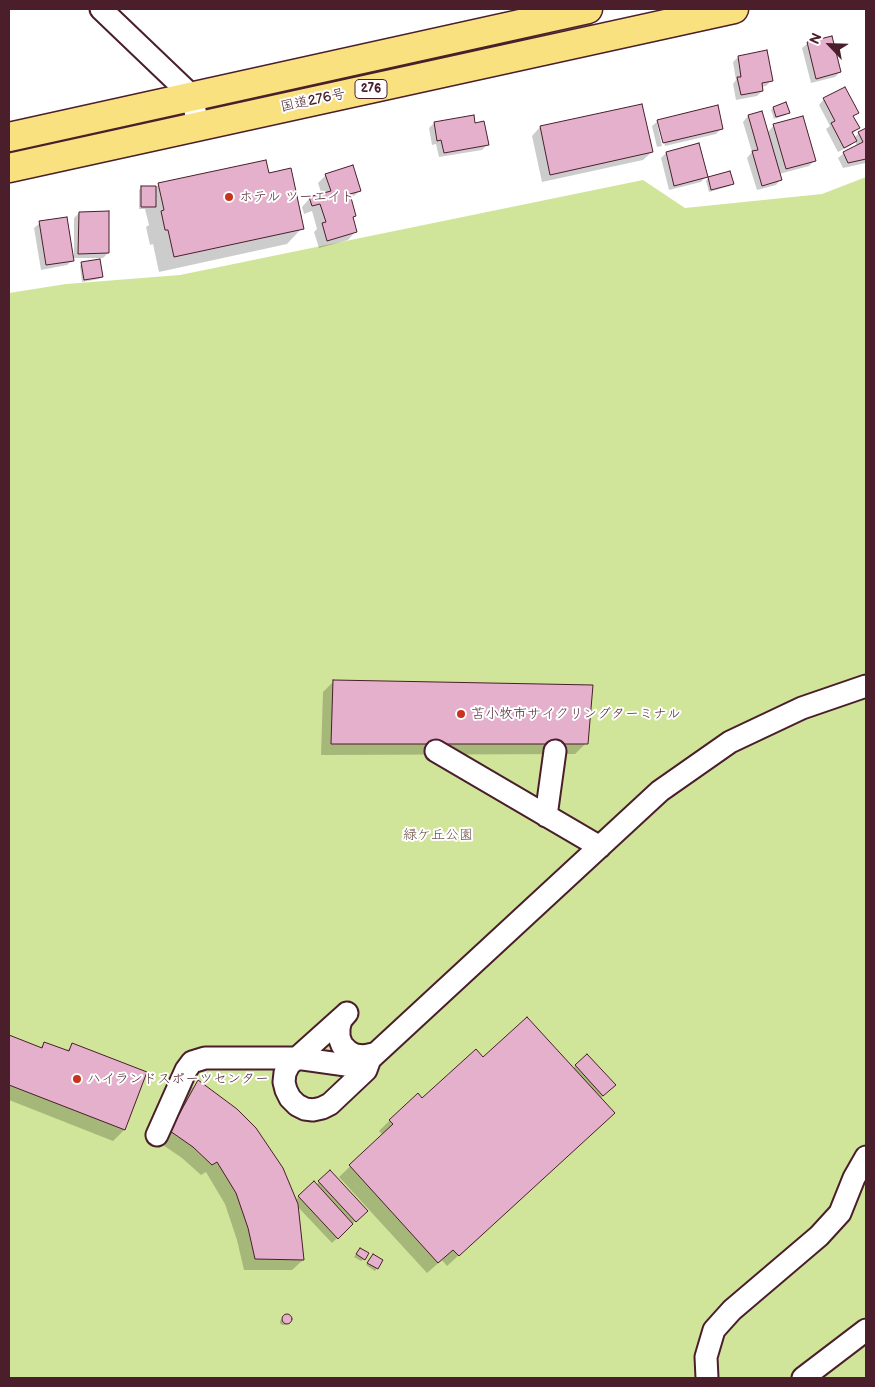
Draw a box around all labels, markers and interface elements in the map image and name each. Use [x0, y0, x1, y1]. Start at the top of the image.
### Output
north arrow [805, 20, 855, 70]
text: N [806, 30, 826, 47]
road number: 276 [355, 80, 387, 98]
street label: 国道276号 [279, 86, 347, 116]
place label: ホテル ツーエイト [239, 189, 355, 205]
marker: ホテル ツーエイト [223, 191, 235, 203]
place label: 苫小牧市サイクリングターミナル [471, 706, 681, 722]
marker: 苫小牧市サイクリングターミナル [455, 708, 467, 720]
park label: 緑ケ丘公園 [403, 827, 473, 843]
place label: ハイランドスポーツセンター [87, 1071, 269, 1087]
marker: ハイランドスポーツセンター [71, 1073, 83, 1085]

